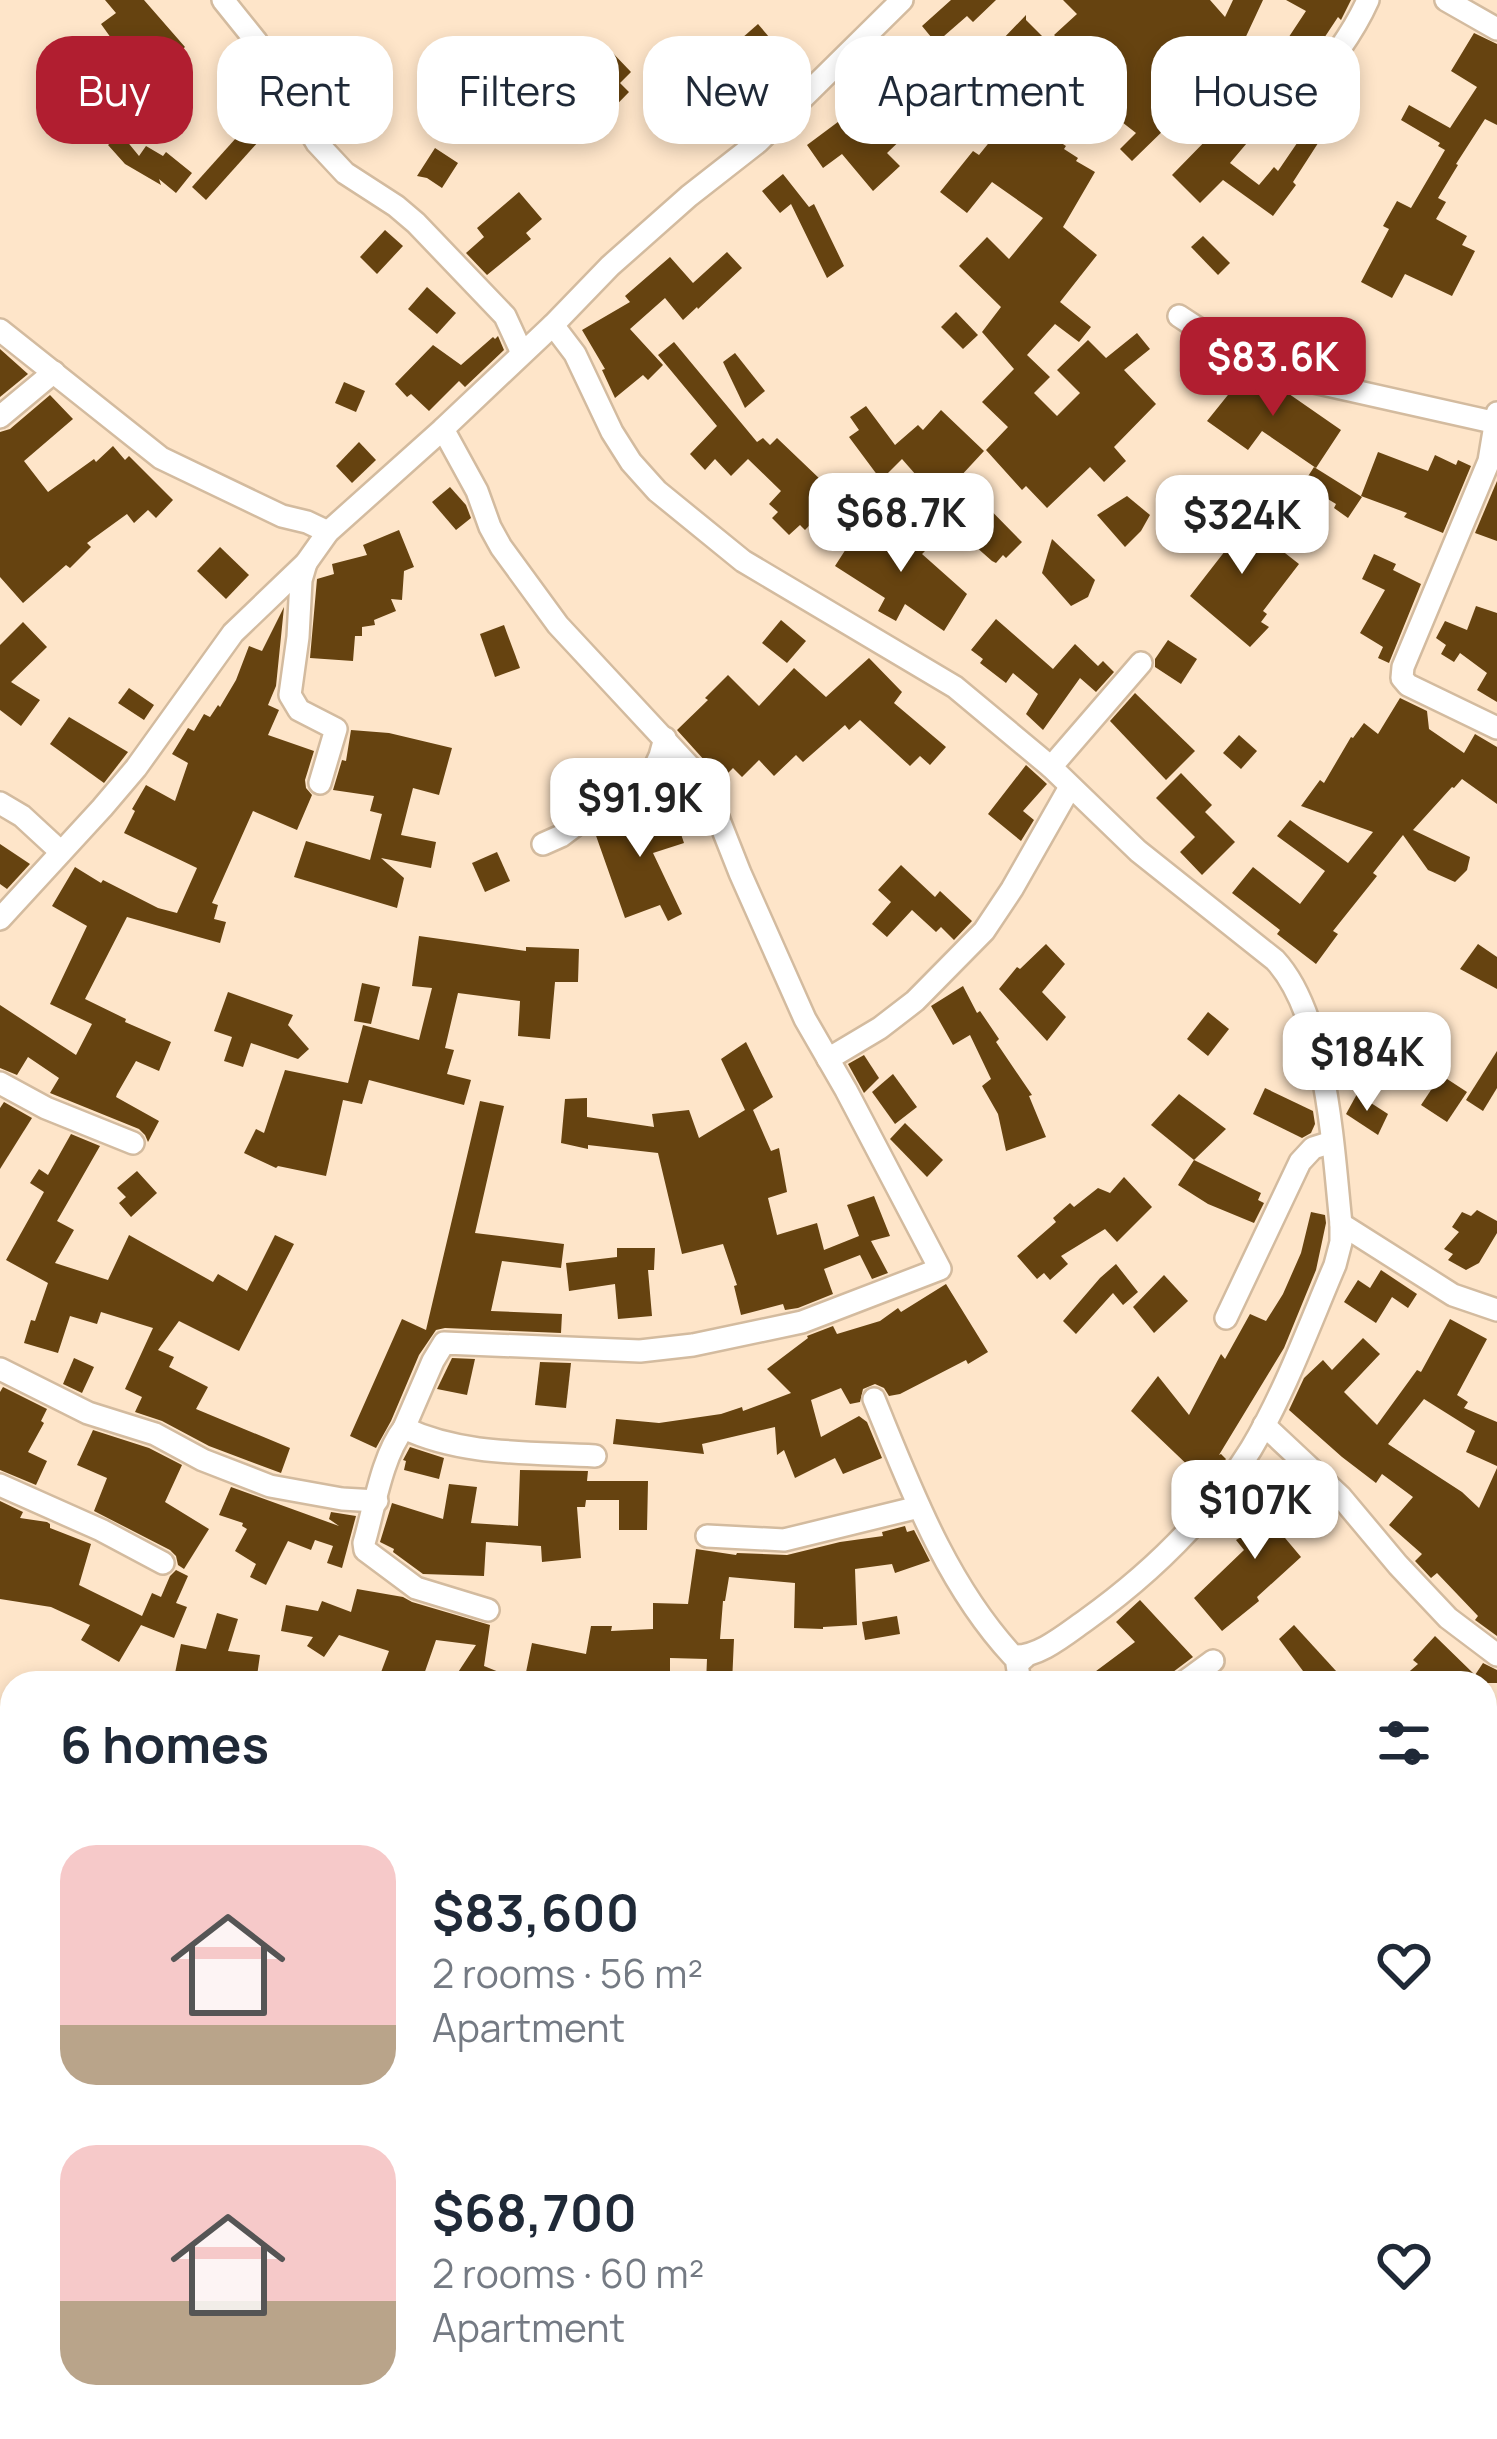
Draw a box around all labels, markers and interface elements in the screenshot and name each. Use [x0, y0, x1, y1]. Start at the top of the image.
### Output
chip: Buy [36, 36, 193, 144]
chip: Rent [217, 36, 393, 144]
chip: Filters [417, 36, 619, 144]
chip: New [643, 36, 811, 144]
chip: Apartment [835, 36, 1127, 144]
chip: House [1151, 36, 1360, 144]
pin: $83.6K [1175, 317, 1371, 419]
text: $83.6K [1207, 329, 1339, 383]
pin: $68.7K [803, 473, 999, 575]
pin: $324K [1158, 475, 1326, 577]
text: $68.7K [836, 485, 966, 539]
text: $324K [1183, 487, 1301, 541]
pin: $91.9K [542, 758, 738, 860]
text: $91.9K [577, 770, 703, 824]
pin: $184K [1283, 1012, 1451, 1114]
text: $184K [1310, 1024, 1424, 1078]
pin: $107K [1171, 1460, 1339, 1562]
text: $107K [1198, 1472, 1312, 1526]
text: 6 homes [60, 1709, 269, 1778]
icon: filters [1371, 1710, 1437, 1776]
text: $83,600 [432, 1877, 639, 1946]
icon: home [156, 1893, 300, 2037]
icon: heart [1371, 1932, 1437, 1998]
text: 2 rooms · 56 m² [432, 1946, 703, 2000]
text: Apartment [432, 2000, 625, 2054]
text: $68,700 [432, 2177, 637, 2246]
icon: home [156, 2193, 300, 2337]
icon: heart [1371, 2232, 1437, 2298]
text: 2 rooms · 60 m² [432, 2246, 704, 2300]
text: Apartment [432, 2300, 625, 2354]

